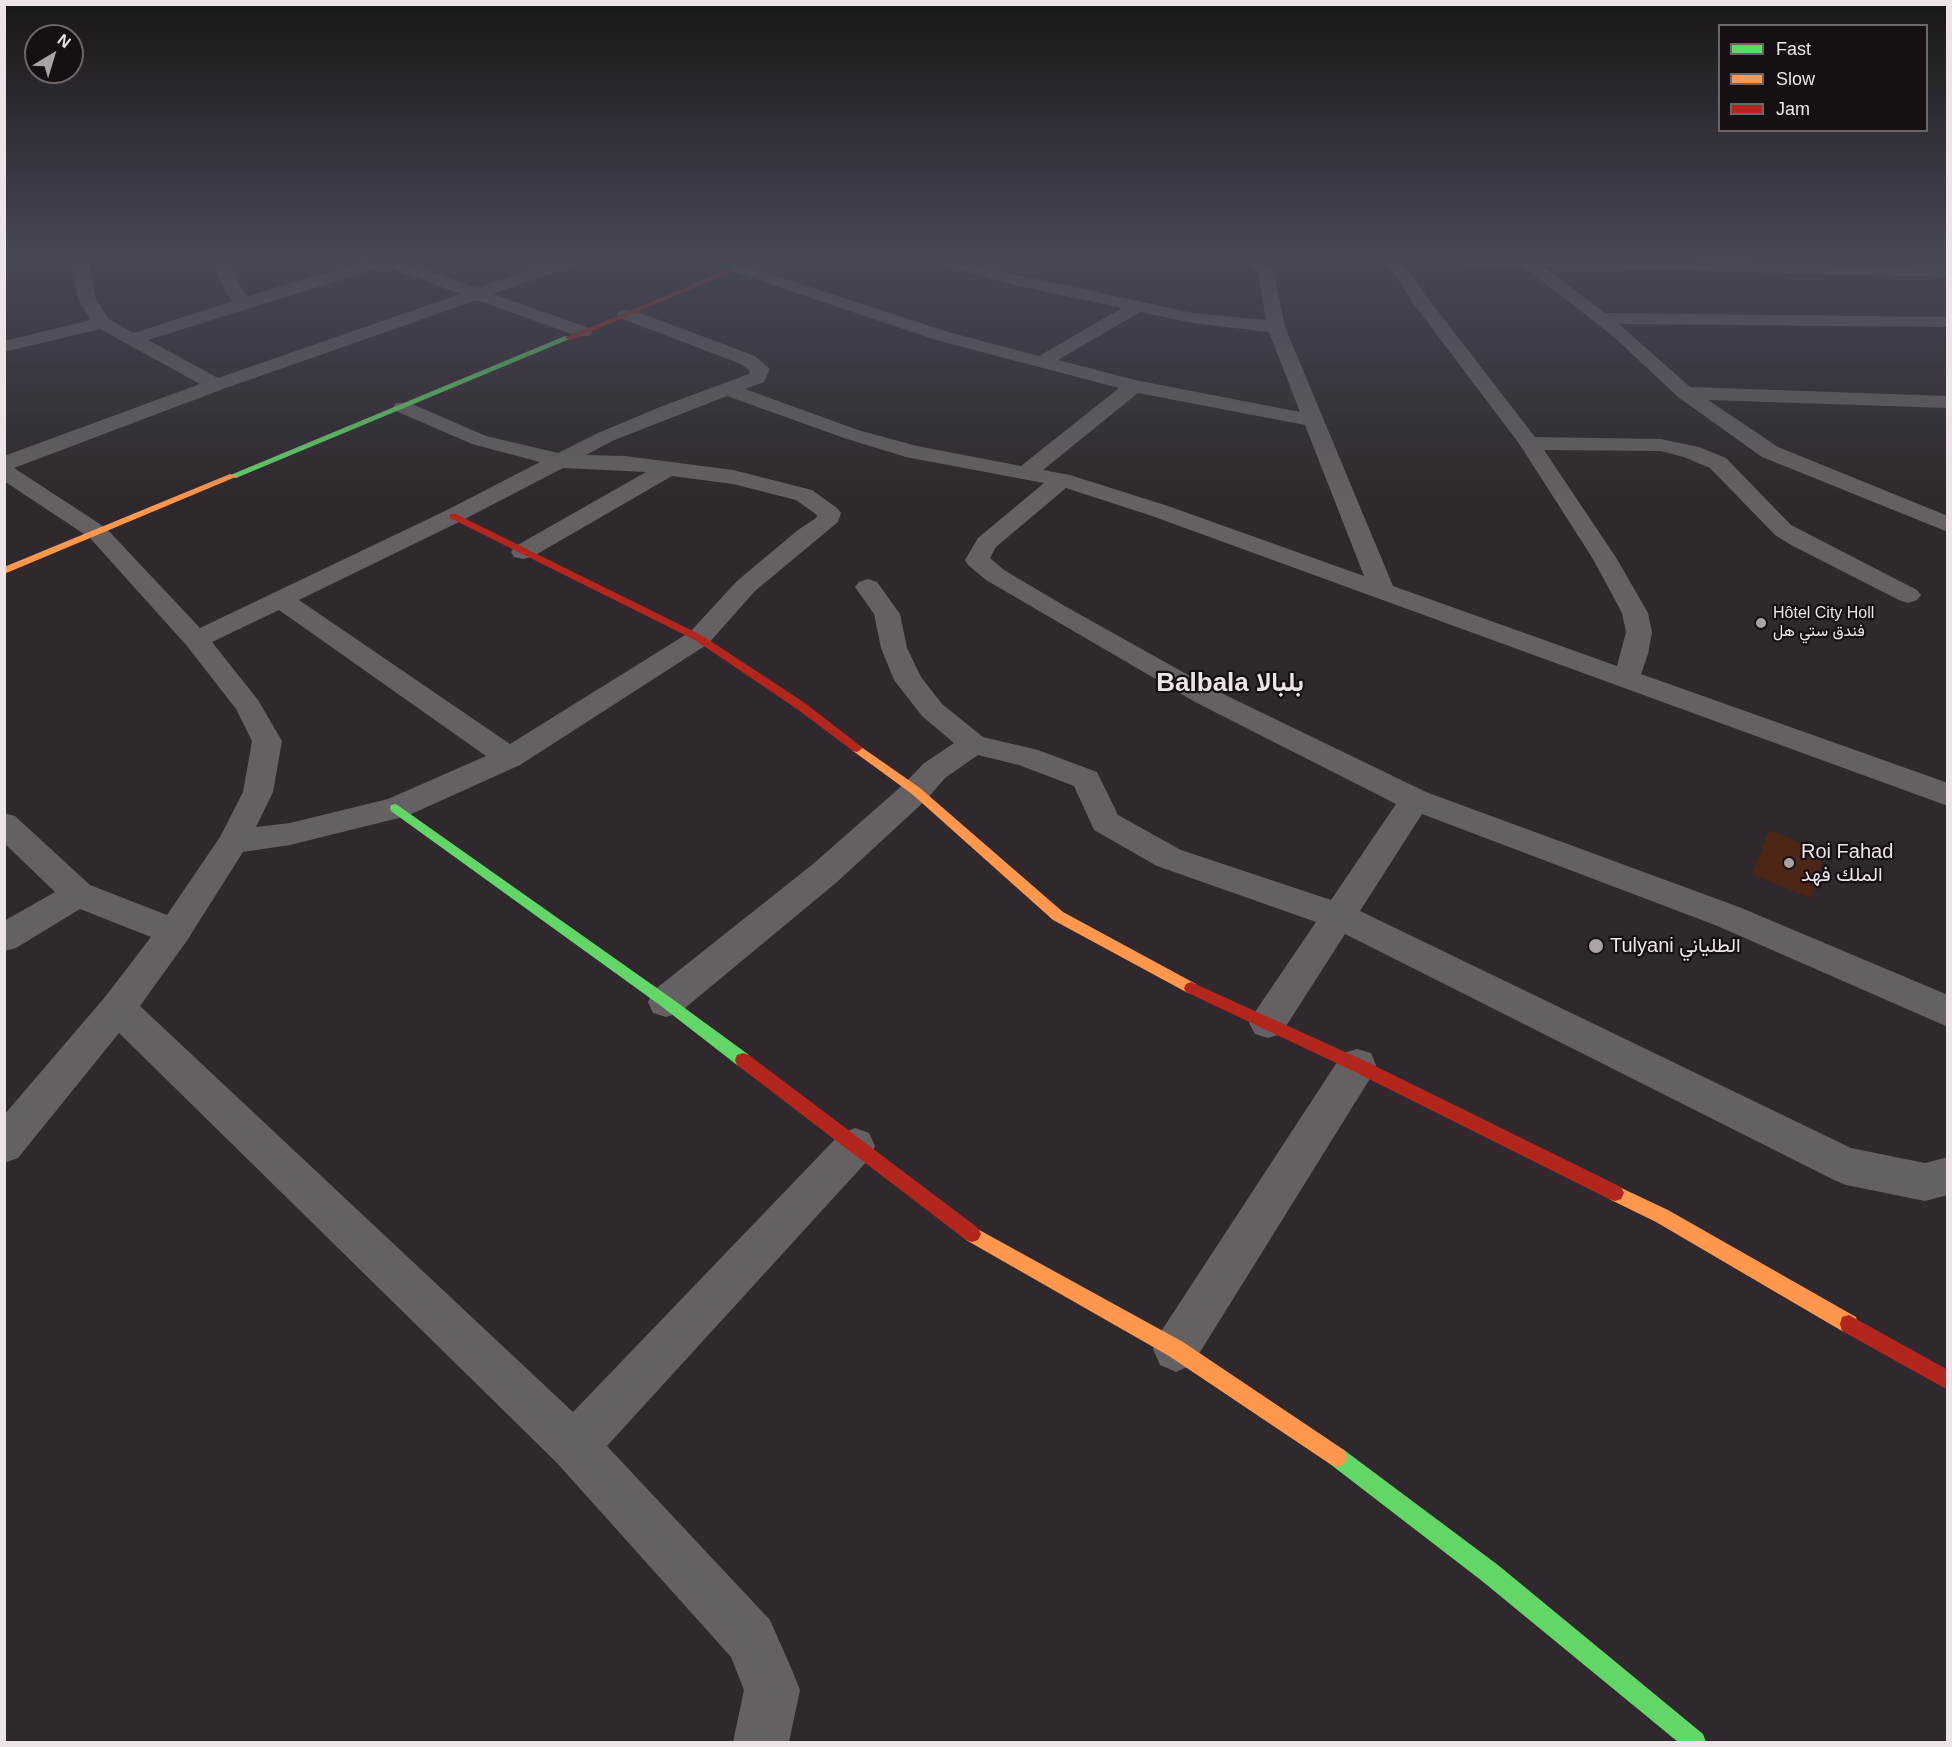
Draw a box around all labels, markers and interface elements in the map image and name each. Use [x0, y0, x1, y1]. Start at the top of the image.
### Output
north arrow [24, 24, 84, 84]
legend [1718, 24, 1928, 132]
text: N [54, 31, 74, 51]
text: Fast [1776, 39, 1811, 59]
text: Slow [1776, 69, 1815, 89]
text: Jam [1776, 99, 1810, 119]
place label: Hôtel City Holl فندق ستي هل [1773, 604, 1874, 642]
marker: Hôtel City Holl فندق ستي هل [1754, 616, 1768, 630]
district label: Balbala بلبالا [1156, 668, 1304, 700]
place label: Roi Fahad الملك فهد [1801, 840, 1893, 887]
marker: Roi Fahad الملك فهد [1782, 856, 1796, 870]
place label: Tulyani الطلياني [1610, 934, 1741, 958]
marker: Tulyani الطلياني [1587, 937, 1605, 955]

